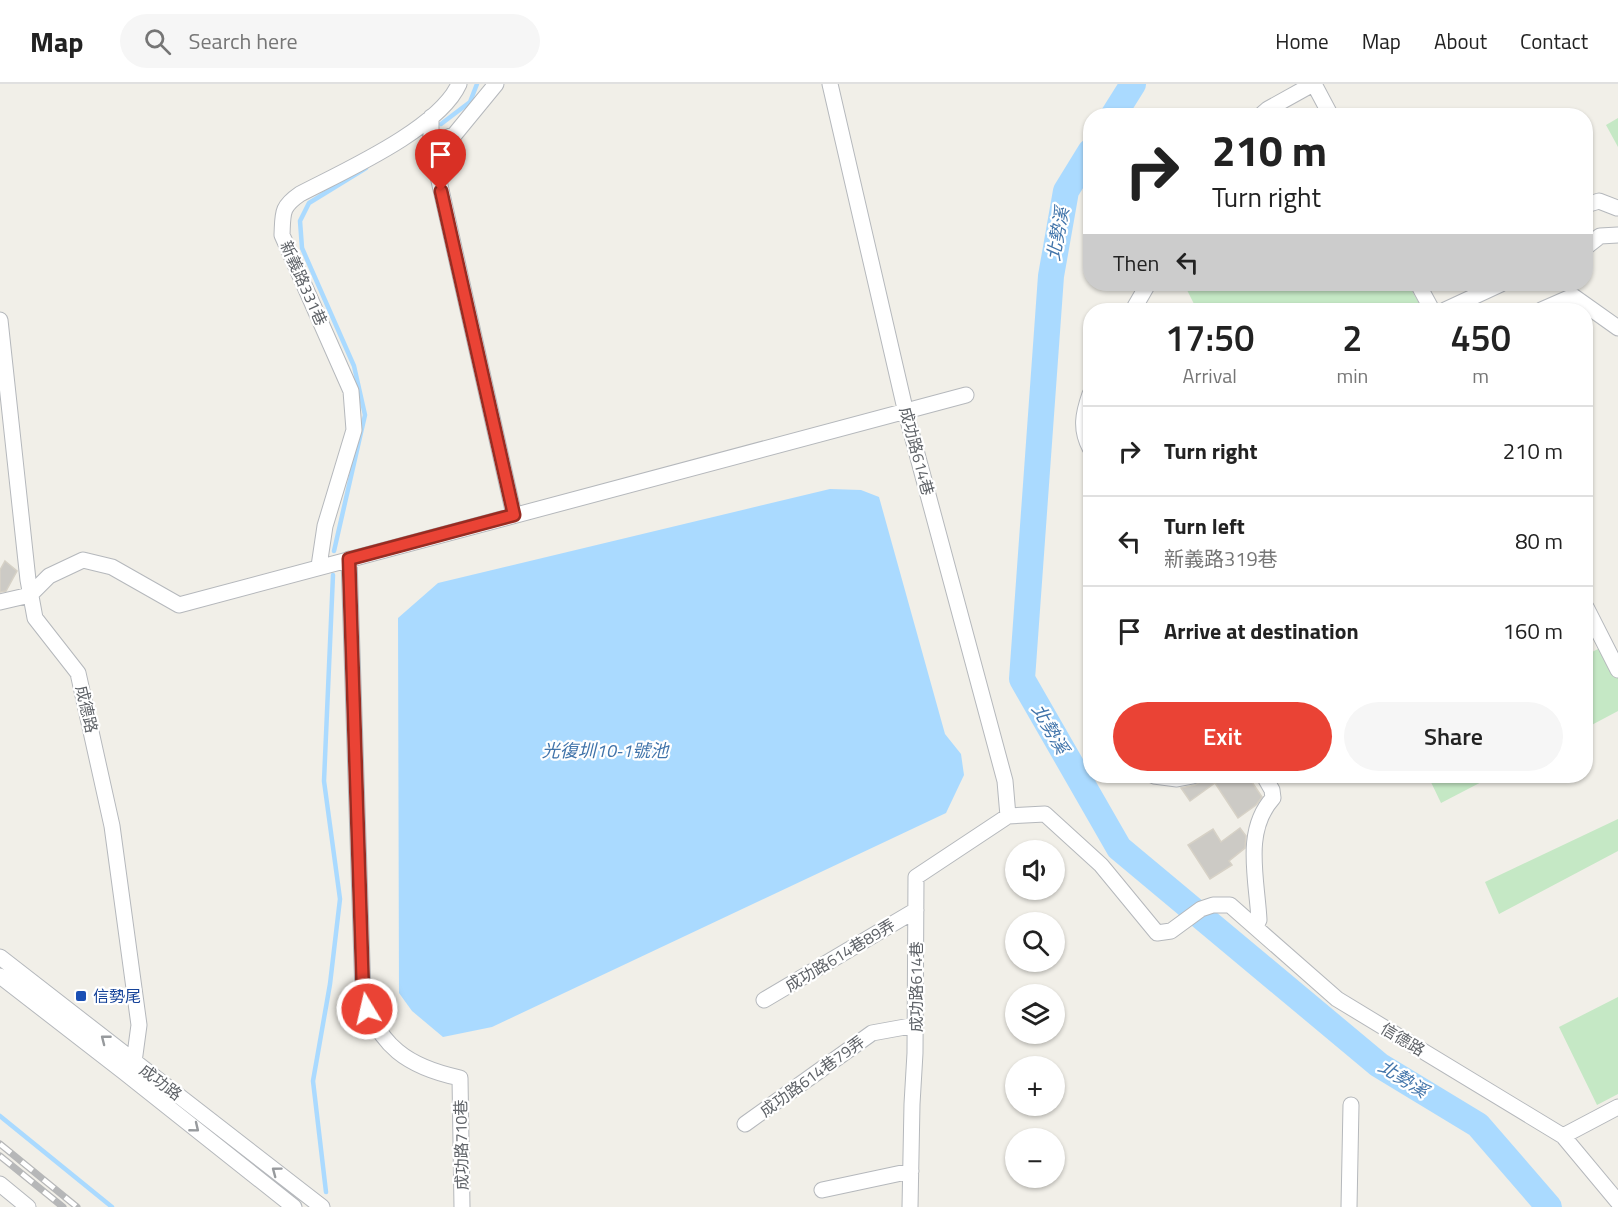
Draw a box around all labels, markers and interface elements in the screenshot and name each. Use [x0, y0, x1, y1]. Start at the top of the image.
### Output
search box [120, 14, 540, 68]
text: Map [30, 20, 84, 63]
text: Search here [189, 24, 298, 58]
icon: search [141, 25, 174, 58]
text: Home [1275, 25, 1329, 57]
text: Map [1362, 25, 1401, 57]
text: About [1434, 25, 1487, 57]
text: Contact [1520, 25, 1588, 57]
text: 210 m [1212, 118, 1327, 182]
pin [415, 129, 466, 191]
icon: right [1113, 132, 1191, 210]
icon: arrive [424, 138, 457, 171]
text: Turn right [1212, 176, 1321, 217]
water label: 北勢溪 [1040, 202, 1076, 263]
street label: 新義路331巷 [275, 237, 333, 329]
text: Then [1113, 246, 1159, 280]
icon: left [1171, 246, 1204, 279]
text: 17:50 [1165, 310, 1254, 365]
text: 2 [1342, 310, 1362, 365]
text: 450 [1450, 310, 1511, 365]
text: Arrival [1183, 360, 1237, 391]
text: min [1336, 360, 1368, 391]
text: m [1472, 360, 1489, 391]
street label: 成功路614巷 [894, 404, 940, 498]
text: Turn right [1164, 434, 1258, 468]
text: 210 m [1503, 434, 1563, 468]
icon: right [1113, 435, 1146, 468]
text: Turn left [1164, 509, 1245, 543]
text: 80 m [1515, 524, 1563, 558]
icon: left [1113, 525, 1146, 558]
text: 新義路319巷 [1164, 543, 1278, 574]
text: Arrive at destination [1164, 614, 1359, 648]
text: 160 m [1503, 614, 1563, 648]
icon: arrive [1113, 615, 1146, 648]
street label: 成德路 [70, 683, 104, 735]
water label: 北勢溪 [1025, 699, 1077, 761]
button: Exit [1113, 702, 1332, 771]
button: Share [1344, 702, 1563, 771]
water label: 光復圳10-1號池 [542, 737, 670, 764]
map controls [1005, 840, 1065, 1188]
button: sound [1005, 840, 1065, 900]
button: search [1005, 912, 1065, 972]
street label: 成功路614巷89弄 [780, 913, 900, 997]
street label: 成功路614巷 [904, 942, 928, 1032]
position arrow [335, 977, 399, 1041]
place label: 信勢尾 [93, 984, 141, 1008]
button: layers [1005, 984, 1065, 1044]
marker: 信勢尾 [74, 989, 88, 1003]
street label: 信德路 [1376, 1016, 1430, 1062]
street label: 成功路614巷79弄 [754, 1030, 870, 1122]
one-way arrow [101, 1035, 112, 1046]
water label: 北勢溪 [1373, 1053, 1436, 1106]
button: + [1005, 1056, 1065, 1116]
street label: 成功路 [135, 1058, 187, 1106]
street label: 成功路710巷 [448, 1099, 474, 1191]
one-way arrow [189, 1121, 200, 1132]
button: − [1005, 1128, 1065, 1188]
one-way arrow [271, 1167, 282, 1178]

